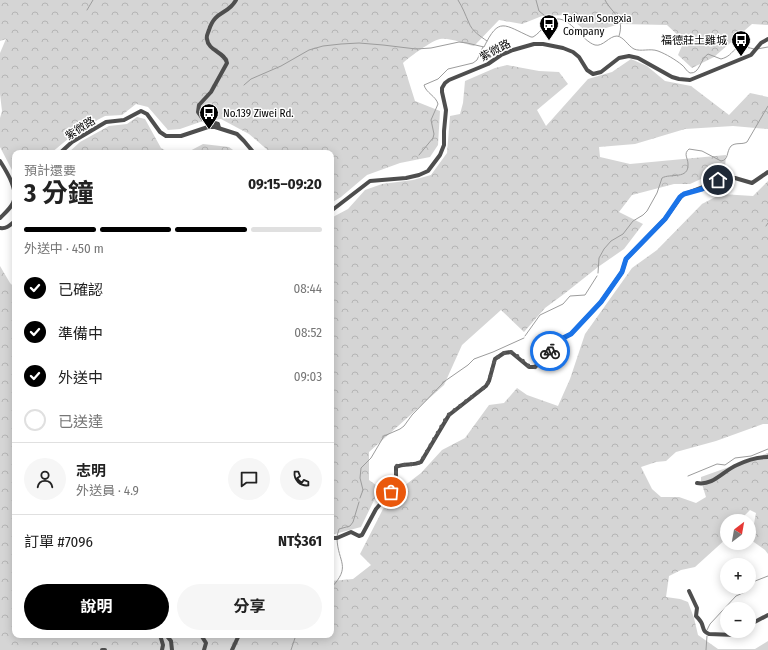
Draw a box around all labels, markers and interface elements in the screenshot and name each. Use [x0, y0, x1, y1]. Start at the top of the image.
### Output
place label: Taiwan Songxia Company [563, 12, 632, 38]
bus stop icon: Taiwan Songxia Company [538, 13, 560, 41]
bus stop icon: 福德莊土雞城 [730, 29, 752, 57]
place label: 福德莊土雞城 [661, 34, 727, 47]
street label: 紫微路 [478, 37, 513, 64]
bus stop icon: No.139 Ziwei Rd. [198, 102, 220, 130]
place label: No.139 Ziwei Rd. [223, 107, 294, 120]
street label: 紫微路 [63, 114, 98, 143]
text: 預計還要 [24, 163, 76, 178]
pin [701, 163, 735, 197]
icon: home [707, 169, 729, 191]
text: 09:15–09:20 [248, 175, 322, 193]
text: 3 分鐘 [24, 178, 94, 209]
text: 外送中 · 450 m [24, 241, 104, 256]
icon: check [24, 277, 46, 299]
text: 已確認 [58, 281, 103, 299]
text: 08:44 [293, 281, 322, 296]
icon: check [24, 321, 46, 343]
text: 準備中 [58, 325, 103, 343]
text: 08:52 [294, 325, 322, 340]
courier [530, 331, 570, 371]
icon: bike [539, 340, 561, 362]
icon: check [24, 365, 46, 387]
text: 外送中 [58, 369, 103, 387]
text: 09:03 [294, 369, 322, 384]
text: 已送達 [58, 413, 103, 431]
button: person [24, 458, 66, 500]
button: chat [228, 458, 270, 500]
button: phone [280, 458, 322, 500]
text: 志明 [76, 462, 106, 480]
pin [374, 475, 408, 509]
icon: bag [380, 481, 402, 503]
text: 外送員 · 4.9 [76, 483, 139, 498]
north arrow [720, 514, 756, 550]
map controls [720, 514, 756, 638]
text: NT$361 [278, 532, 322, 550]
text: 訂單 #7096 [24, 533, 93, 551]
button: + [720, 558, 756, 594]
button: 說明 [24, 584, 169, 630]
button: 分享 [177, 584, 322, 630]
button: − [720, 602, 756, 638]

